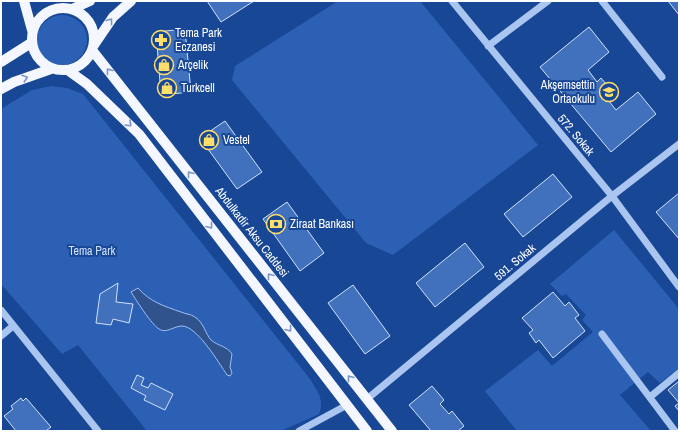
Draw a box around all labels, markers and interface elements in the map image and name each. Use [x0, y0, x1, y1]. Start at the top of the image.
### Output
one-way arrow [105, 18, 113, 25]
place label: Tema Park Eczanesi [175, 25, 222, 55]
pharmacy icon: Tema Park Eczanesi [150, 29, 172, 51]
shop icon: Arçelik [153, 54, 175, 76]
place label: Arçelik [177, 57, 208, 73]
one-way arrow [107, 69, 114, 76]
one-way arrow [22, 74, 29, 83]
shop icon: Turkcell [156, 77, 178, 99]
place label: Akşemsettin Ortaokulu [540, 77, 595, 107]
place label: Turkcell [181, 80, 215, 96]
school or university icon: Akşemsettin Ortaokulu [598, 81, 620, 103]
street label: 572. Sokak [554, 111, 598, 159]
one-way arrow [124, 120, 132, 127]
shop icon: Vestel [198, 129, 220, 151]
place label: Vestel [223, 132, 250, 148]
one-way arrow [187, 171, 194, 178]
street label: Abdulkadir Aksu Caddesi [211, 183, 292, 280]
bank icon: Ziraat Bankası [265, 213, 287, 235]
place label: Ziraat Bankası [290, 216, 354, 232]
one-way arrow [205, 222, 213, 229]
street label: 591. Sokak [491, 240, 539, 284]
park label: Tema Park [68, 243, 116, 259]
one-way arrow [268, 273, 275, 280]
one-way arrow [285, 325, 292, 332]
one-way arrow [348, 376, 355, 383]

